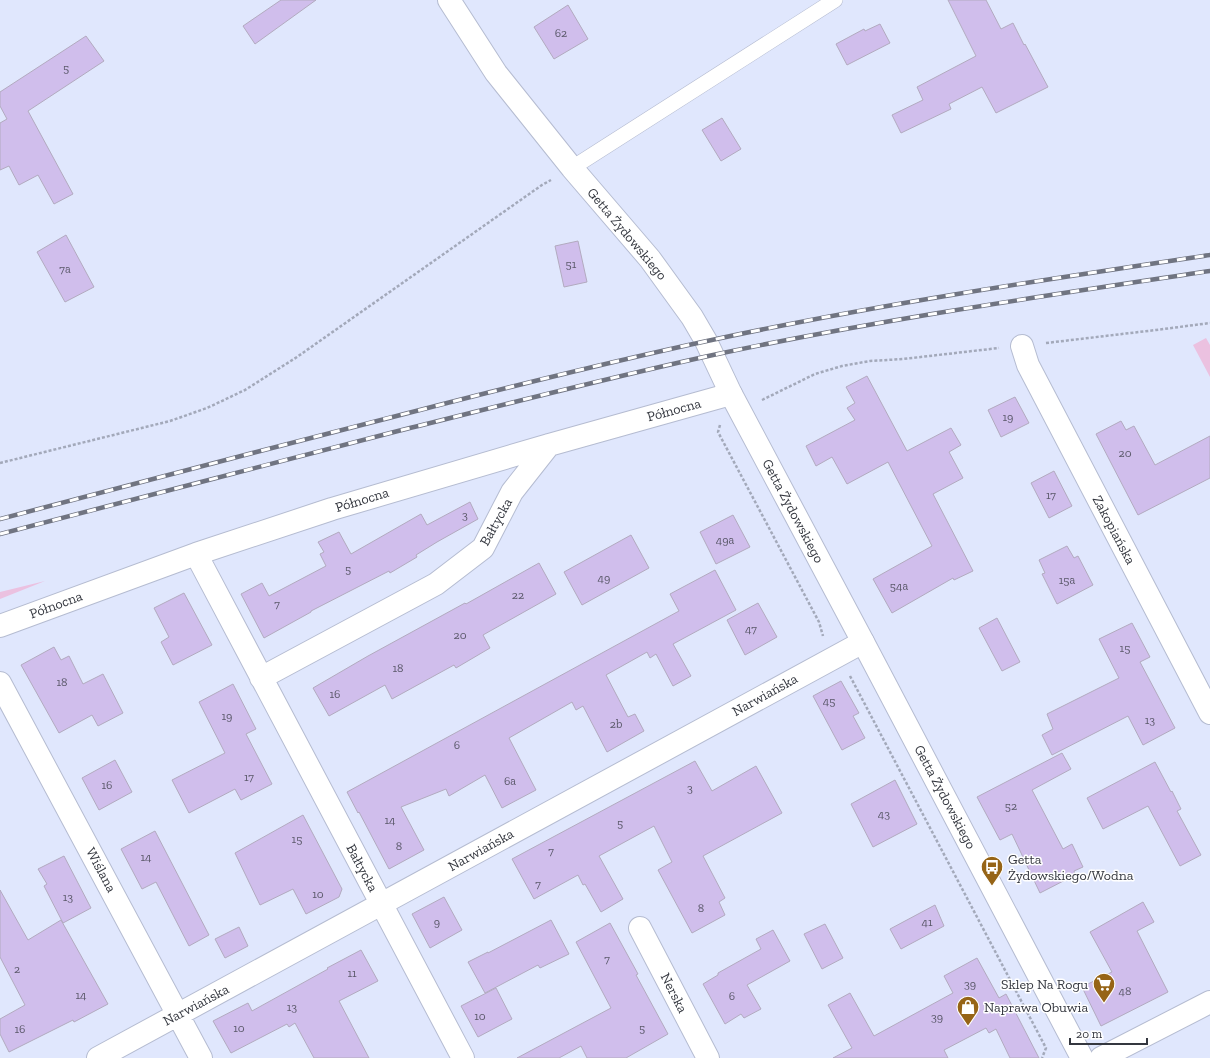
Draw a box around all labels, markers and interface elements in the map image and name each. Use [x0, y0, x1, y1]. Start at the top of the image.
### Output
house number: 62 [555, 26, 567, 40]
house number: 5 [63, 61, 69, 75]
street label: Getta Żydowskiego [583, 184, 671, 284]
house number: 51 [566, 257, 577, 271]
house number: 7a [59, 262, 71, 276]
street label: Północna [645, 395, 703, 425]
house number: 19 [1003, 410, 1014, 424]
house number: 20 [1118, 446, 1132, 460]
street label: Getta Żydowskiego [758, 456, 828, 566]
street label: Północna [333, 484, 391, 516]
house number: 17 [1046, 488, 1056, 502]
street label: Zakopiańska [1089, 493, 1139, 568]
street label: Bałtycka [476, 495, 516, 549]
house number: 3 [462, 508, 468, 522]
house number: 49a [716, 533, 735, 547]
house number: 5 [345, 562, 351, 576]
house number: 49 [598, 571, 610, 585]
house number: 15a [1059, 573, 1075, 587]
house number: 54a [890, 579, 908, 593]
street label: Północna [27, 587, 85, 622]
house number: 22 [512, 588, 524, 602]
house number: 7 [274, 597, 280, 611]
house number: 47 [745, 622, 757, 636]
house number: 20 [453, 628, 467, 642]
house number: 15 [1120, 641, 1130, 655]
house number: 18 [392, 661, 404, 675]
street label: Narwiańska [729, 670, 801, 720]
house number: 18 [56, 675, 68, 689]
house number: 16 [330, 687, 341, 701]
house number: 45 [823, 694, 835, 708]
house number: 19 [222, 709, 233, 723]
house number: 13 [1145, 713, 1155, 727]
house number: 2b [610, 717, 622, 731]
house number: 6 [454, 738, 460, 752]
street label: Getta Żydowskiego [910, 742, 980, 852]
house number: 17 [244, 770, 254, 784]
house number: 6a [504, 774, 516, 788]
house number: 16 [102, 778, 113, 792]
house number: 3 [687, 781, 693, 795]
house number: 52 [1005, 799, 1017, 813]
house number: 43 [878, 807, 890, 821]
house number: 14 [384, 813, 396, 827]
house number: 5 [617, 816, 623, 830]
street label: Narwiańska [445, 825, 517, 875]
house number: 15 [292, 832, 302, 846]
house number: 8 [396, 839, 402, 853]
street label: Bałtycka [342, 841, 382, 895]
house number: 7 [548, 844, 554, 858]
street label: Wiślana [82, 845, 120, 895]
house number: 14 [140, 850, 152, 864]
place label: Getta Żydowskiego/Wodna [1008, 851, 1134, 884]
bus stop icon: Getta Żydowskiego/Wodna [979, 854, 1005, 887]
house number: 7 [535, 877, 541, 891]
house number: 10 [312, 887, 324, 901]
house number: 13 [63, 890, 73, 904]
house number: 8 [698, 901, 704, 915]
house number: 9 [434, 915, 440, 929]
house number: 41 [921, 915, 933, 929]
house number: 7 [604, 952, 610, 966]
house number: 2 [14, 962, 20, 976]
house number: 11 [347, 966, 357, 980]
street label: Nerska [657, 970, 691, 1016]
supermarket icon: Sklep Na Rogu [1091, 971, 1117, 1004]
place label: Sklep Na Rogu [1001, 976, 1088, 993]
house number: 39 [964, 977, 976, 991]
street label: Narwiańska [160, 980, 232, 1029]
house number: 48 [1119, 984, 1131, 998]
house number: 14 [75, 988, 87, 1002]
house number: 6 [729, 989, 735, 1003]
shop icon: Naprawa Obuwia [955, 994, 981, 1027]
place label: Naprawa Obuwia [984, 999, 1088, 1016]
house number: 13 [287, 1000, 297, 1014]
house number: 10 [474, 1009, 486, 1023]
house number: 39 [931, 1010, 943, 1024]
scale bar [1070, 1020, 1147, 1046]
house number: 10 [233, 1021, 245, 1035]
house number: 5 [639, 1021, 645, 1035]
house number: 16 [15, 1022, 26, 1036]
text: 20 m [1076, 1027, 1103, 1041]

